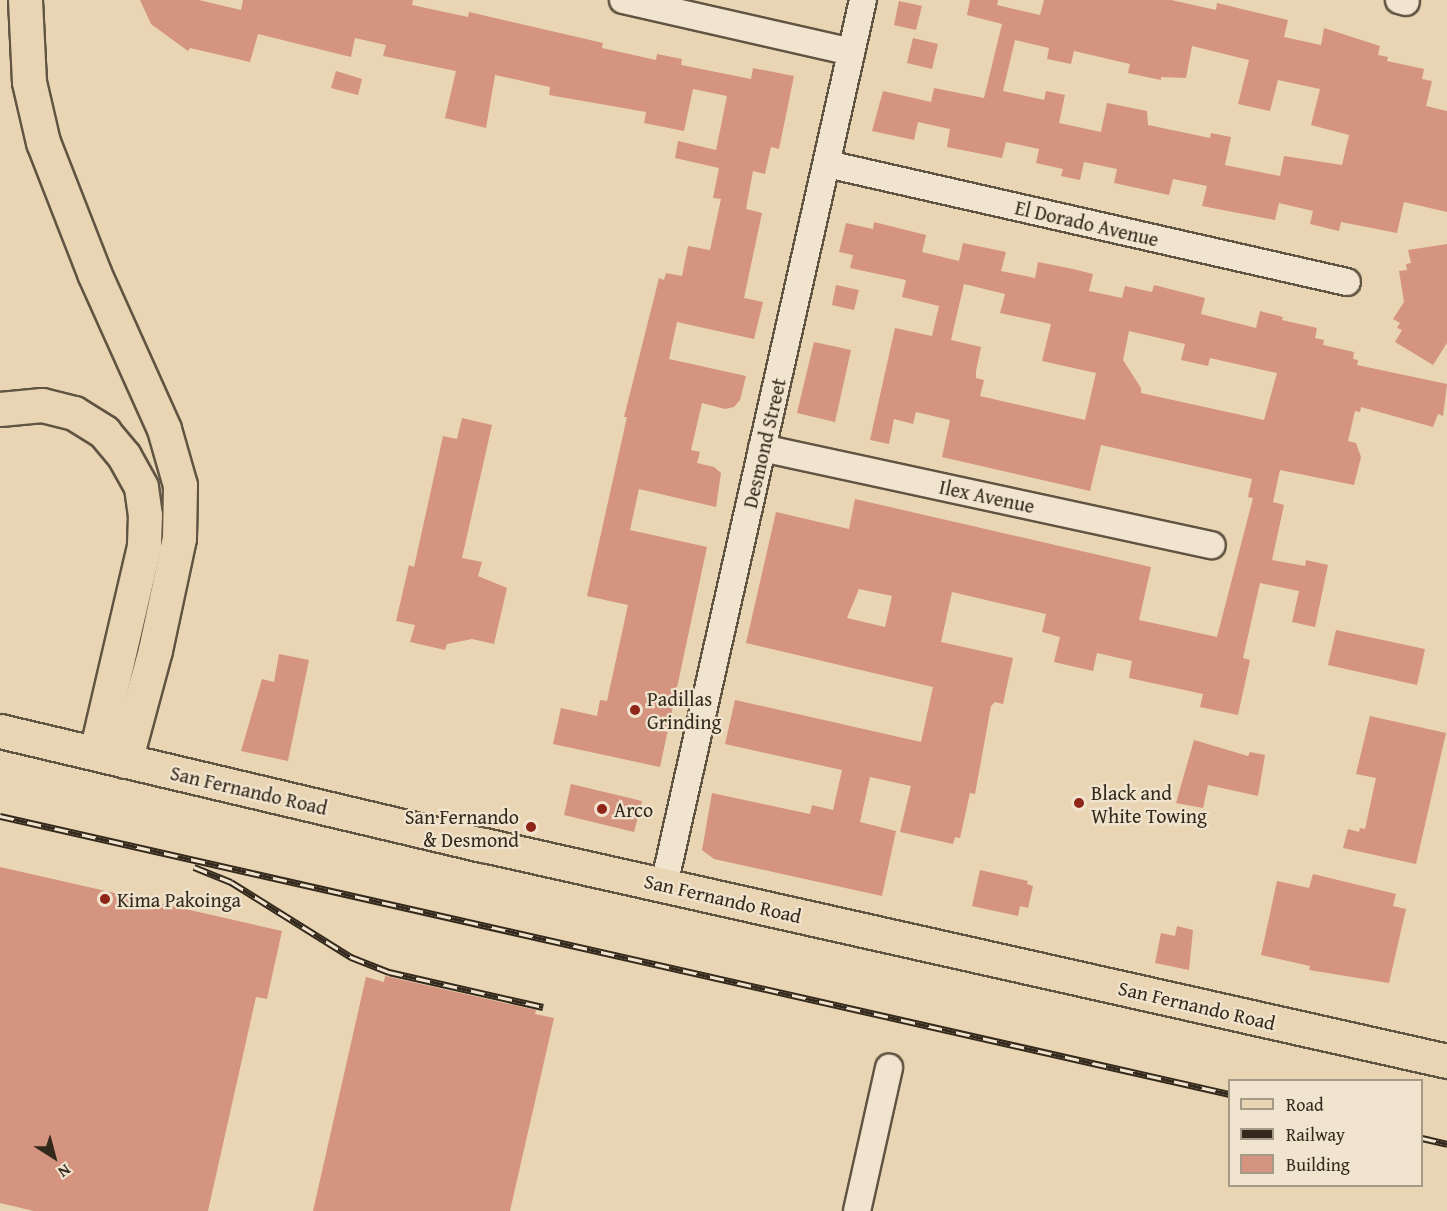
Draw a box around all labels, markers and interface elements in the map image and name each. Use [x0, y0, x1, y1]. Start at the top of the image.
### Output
street label: El Dorado Avenue [1013, 195, 1161, 251]
street label: Desmond Street [737, 376, 791, 510]
street label: Ilex Avenue [937, 474, 1037, 518]
place label: Padillas Grinding [647, 686, 721, 733]
marker: Padillas Grinding [628, 703, 642, 717]
street label: San Fernando Road [168, 760, 330, 820]
place label: Black and White Towing [1091, 780, 1207, 827]
marker: Black and White Towing [1072, 796, 1086, 810]
place label: Arco [614, 797, 653, 821]
marker: Arco [595, 802, 609, 816]
place label: San Fernando & Desmond [405, 804, 519, 851]
marker: San Fernando & Desmond [524, 820, 538, 834]
street label: San Fernando Road [642, 868, 804, 928]
place label: Kima Pakoinga [117, 887, 241, 911]
marker: Kima Pakoinga [98, 892, 112, 906]
street label: San Fernando Road [1116, 975, 1278, 1035]
legend [1228, 1079, 1423, 1187]
text: Road [1286, 1091, 1324, 1118]
text: Railway [1286, 1121, 1345, 1148]
north arrow [24, 1127, 84, 1187]
text: Building [1286, 1151, 1350, 1178]
text: N [53, 1159, 76, 1184]

